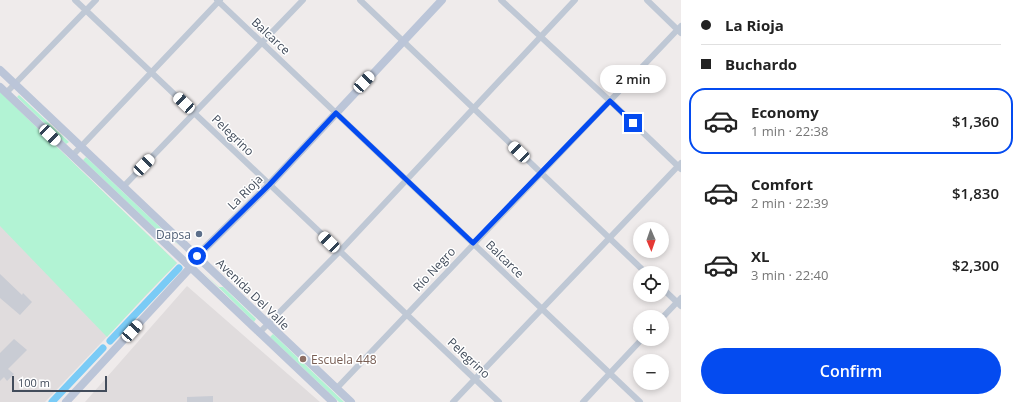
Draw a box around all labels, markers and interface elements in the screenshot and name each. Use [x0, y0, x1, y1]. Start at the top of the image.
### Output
street label: Balcarce [248, 14, 294, 59]
text: La Rioja [725, 15, 784, 35]
text: Buchardo [725, 54, 797, 74]
callout: 2 min [600, 65, 666, 93]
car [351, 69, 377, 95]
text: 2 min [615, 70, 651, 88]
car [171, 90, 197, 116]
text: Economy [751, 102, 819, 122]
icon: car [703, 103, 739, 139]
street label: Pelegrino [208, 111, 258, 159]
text: $1,360 [952, 111, 999, 131]
route end [624, 114, 642, 132]
car [37, 122, 63, 148]
text: 1 min · 22:38 [751, 122, 828, 140]
car [506, 139, 532, 165]
car [131, 152, 157, 178]
street label: La Rioja [224, 171, 266, 213]
text: Comfort [751, 174, 813, 194]
icon: car [703, 175, 739, 211]
text: $1,830 [952, 183, 999, 203]
text: 2 min · 22:39 [751, 194, 828, 212]
north arrow [633, 222, 669, 258]
map controls [633, 222, 669, 390]
place label: Dapsa [156, 226, 191, 243]
marker: Dapsa [194, 229, 204, 239]
car [316, 229, 342, 255]
street label: Balcarce [482, 236, 528, 282]
street label: Río Negro [409, 243, 459, 295]
text: XL [751, 246, 769, 266]
route start [188, 247, 206, 265]
icon: car [703, 247, 739, 283]
street label: Avenida Del Valle [213, 255, 294, 334]
text: $2,300 [952, 255, 999, 275]
button: locate [633, 266, 669, 302]
text: 3 min · 22:40 [751, 266, 828, 284]
button: + [633, 310, 669, 346]
car [120, 318, 144, 344]
street label: Pelegrino [444, 334, 494, 382]
button: Confirm [701, 348, 1001, 394]
place label: Escuela 448 [311, 351, 377, 368]
marker: Escuela 448 [298, 354, 308, 364]
button: − [633, 354, 669, 390]
scale bar [12, 374, 107, 393]
text: 100 m [18, 375, 50, 390]

